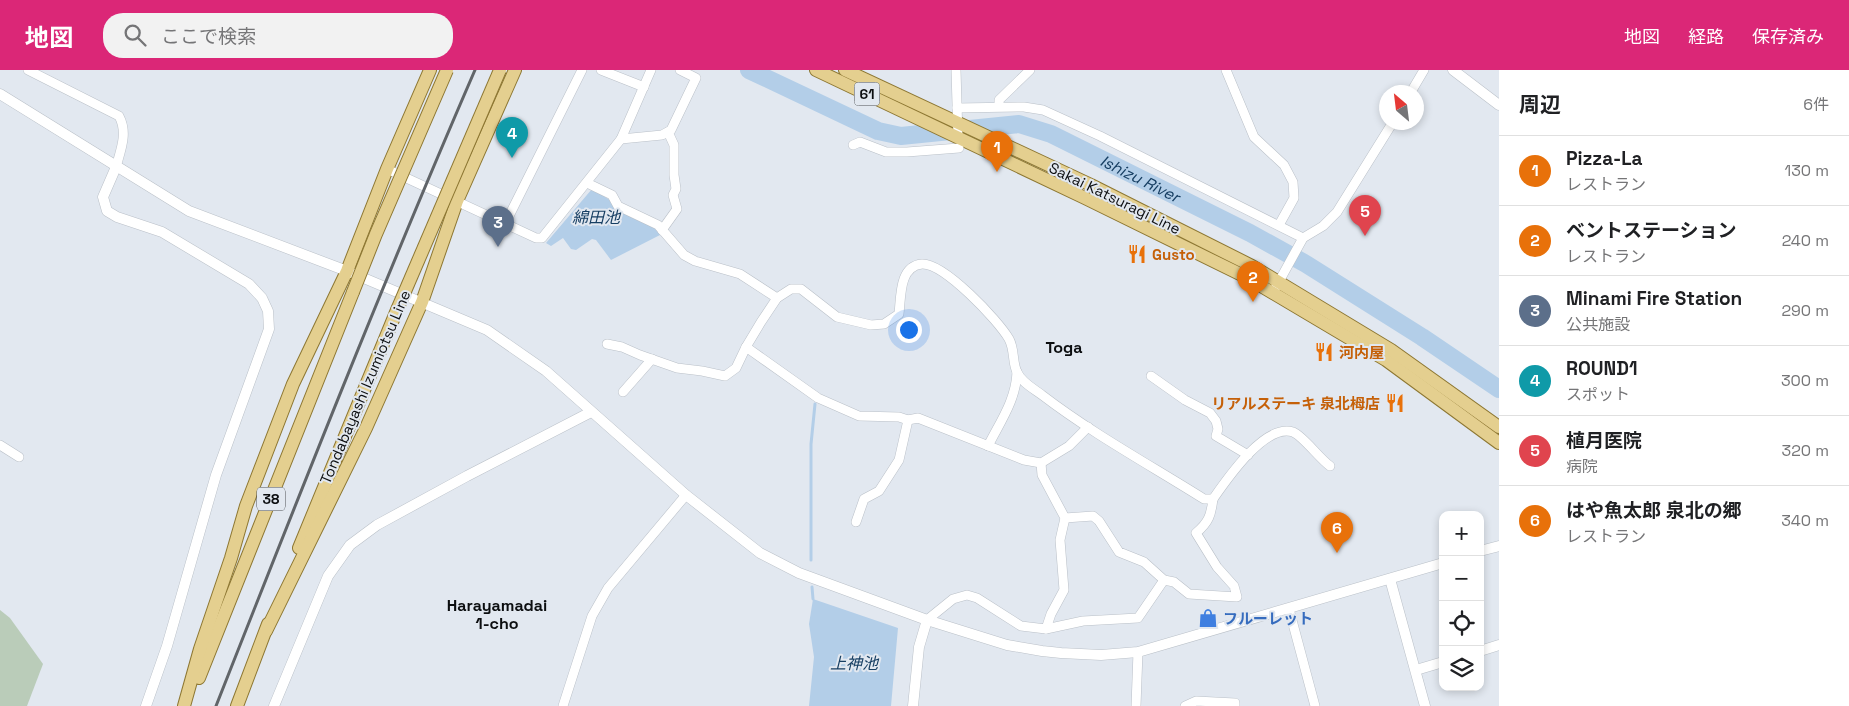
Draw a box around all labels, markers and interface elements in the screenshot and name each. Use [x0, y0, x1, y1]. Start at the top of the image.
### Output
search box [103, 13, 453, 58]
icon: search [121, 21, 149, 49]
text: 地図 [25, 22, 73, 53]
text: ここで検索 [161, 24, 256, 49]
text: 地図 [1624, 25, 1660, 48]
text: 経路 [1688, 25, 1724, 48]
text: 保存済み [1752, 25, 1824, 48]
road number: 61 [854, 82, 880, 106]
north arrow [1379, 85, 1424, 130]
text: 周辺 [1519, 91, 1561, 118]
text: 6件 [1803, 94, 1829, 115]
pin: 4 [496, 117, 528, 158]
pin: 1 [981, 131, 1013, 172]
text: Pizza-La [1566, 146, 1643, 171]
water label: Ishizu River [1097, 150, 1185, 208]
street label: Sakai Katsuragi Line [1046, 158, 1184, 238]
text: 1 [1531, 160, 1539, 181]
text: 130 m [1785, 160, 1829, 181]
text: レストラン [1566, 174, 1646, 195]
pin: 5 [1349, 195, 1381, 236]
pin: 3 [482, 206, 514, 247]
water label: 綿田池 [572, 207, 622, 228]
text: ベントステーション [1566, 218, 1737, 243]
text: 2 [1530, 230, 1540, 251]
text: 240 m [1782, 230, 1829, 251]
restaurant icon: Gusto [1126, 243, 1148, 265]
place label: Gusto [1152, 245, 1195, 264]
text: レストラン [1566, 246, 1646, 267]
pin: 2 [1237, 261, 1269, 302]
text: Minami Fire Station [1566, 286, 1742, 311]
street label: Tondabayashi Izumiotsu Line [316, 287, 415, 487]
text: 3 [1530, 300, 1540, 321]
text: 290 m [1781, 300, 1829, 321]
text: 公共施設 [1566, 314, 1630, 335]
your location [896, 317, 922, 343]
district label: Toga [1045, 337, 1083, 358]
restaurant icon: 河内屋 [1313, 341, 1335, 363]
place label: 河内屋 [1339, 343, 1384, 362]
text: ROUND1 [1566, 356, 1638, 381]
text: 4 [1530, 370, 1540, 391]
text: 300 m [1781, 370, 1829, 391]
text: スポット [1566, 384, 1630, 405]
restaurant icon: リアルステーキ 泉北栂店 [1384, 392, 1406, 414]
place label: リアルステーキ 泉北栂店 [1211, 394, 1380, 413]
text: 植月医院 [1566, 428, 1642, 453]
text: 5 [1530, 440, 1540, 461]
text: 320 m [1782, 440, 1829, 461]
text: 病院 [1566, 456, 1598, 477]
road number: 38 [257, 488, 285, 510]
text: はや魚太郎 泉北の郷 [1566, 498, 1742, 523]
text: 6 [1530, 510, 1540, 531]
text: 340 m [1781, 510, 1829, 531]
map controls [1439, 511, 1484, 691]
button: + [1439, 511, 1484, 556]
pin: 6 [1321, 512, 1353, 553]
text: レストラン [1566, 526, 1646, 547]
button: − [1439, 556, 1484, 601]
district label: Harayamadai 1-cho [447, 595, 547, 634]
button: locate [1439, 601, 1484, 646]
shop icon: フルーレット [1197, 607, 1219, 629]
place label: フルーレット [1223, 609, 1313, 628]
button: layers [1439, 646, 1484, 691]
water label: 上神池 [830, 653, 880, 674]

